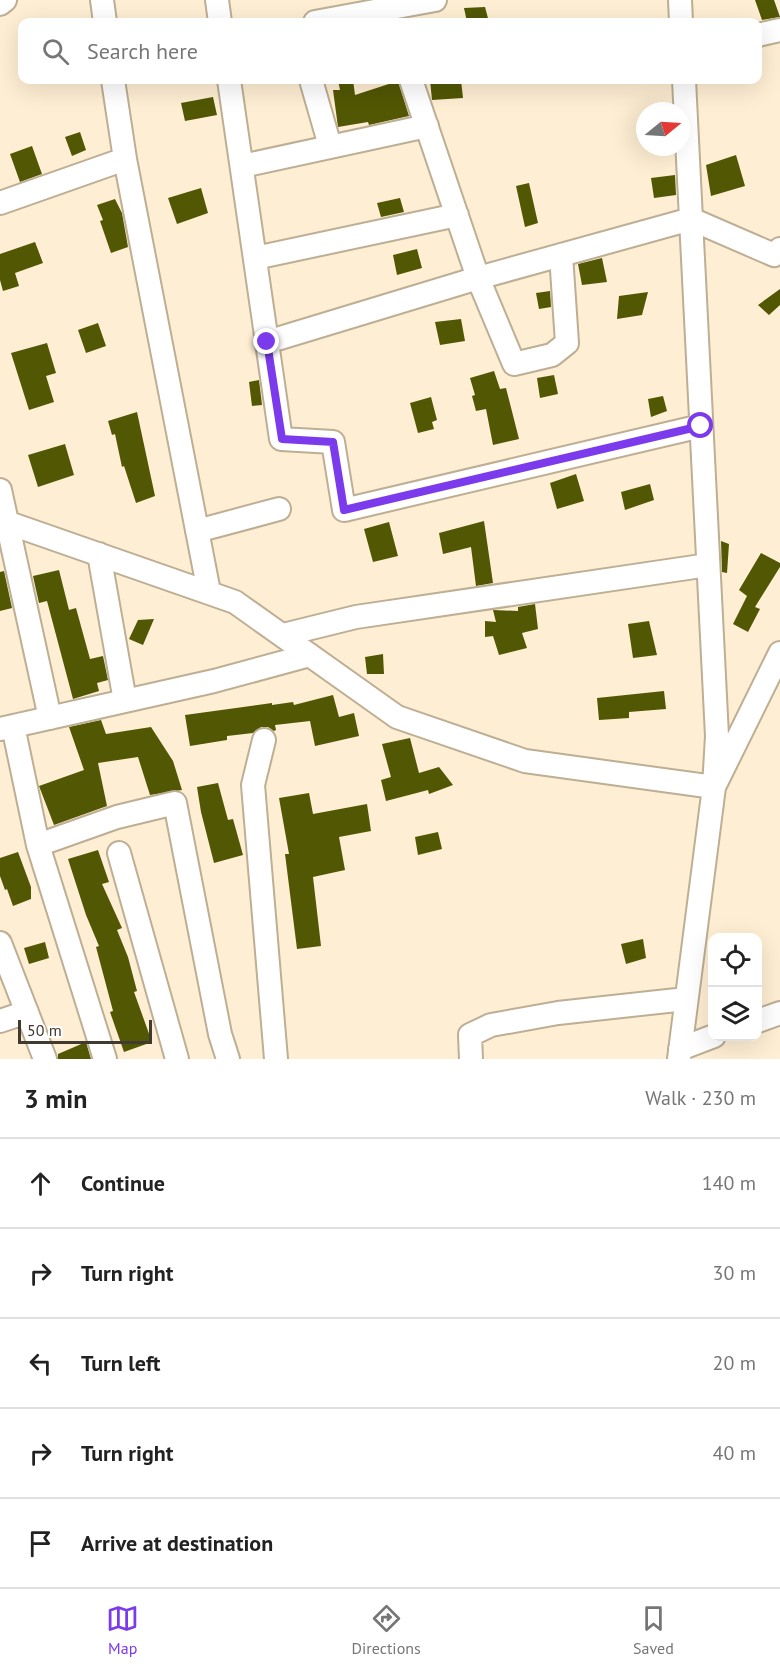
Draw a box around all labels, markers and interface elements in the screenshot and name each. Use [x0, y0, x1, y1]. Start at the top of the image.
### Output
search box [18, 18, 762, 84]
icon: search [39, 35, 72, 68]
text: Search here [87, 37, 198, 65]
north arrow [636, 102, 690, 156]
route end [253, 328, 279, 354]
route start [687, 412, 713, 438]
map controls [708, 933, 762, 1041]
button: locate [708, 933, 762, 987]
button: layers [708, 987, 762, 1041]
scale bar [18, 1017, 152, 1044]
text: 50 m [27, 1020, 62, 1040]
text: 3 min [24, 1082, 87, 1115]
text: Walk · 230 m [645, 1085, 756, 1111]
icon: ahead [24, 1167, 57, 1200]
text: Continue [81, 1169, 165, 1197]
text: 140 m [702, 1170, 756, 1196]
icon: right [24, 1257, 57, 1290]
text: Turn right [81, 1259, 173, 1287]
text: 30 m [713, 1260, 756, 1286]
icon: left [24, 1347, 57, 1380]
text: Turn left [81, 1349, 161, 1377]
text: 20 m [713, 1350, 756, 1376]
icon: right [24, 1437, 57, 1470]
text: Turn right [81, 1439, 173, 1467]
text: 40 m [713, 1440, 756, 1466]
icon: arrive [24, 1527, 57, 1560]
text: Arrive at destination [81, 1529, 273, 1557]
tab: Map [106, 1602, 139, 1658]
tab: Directions [352, 1602, 421, 1658]
tab: Saved [633, 1602, 674, 1658]

